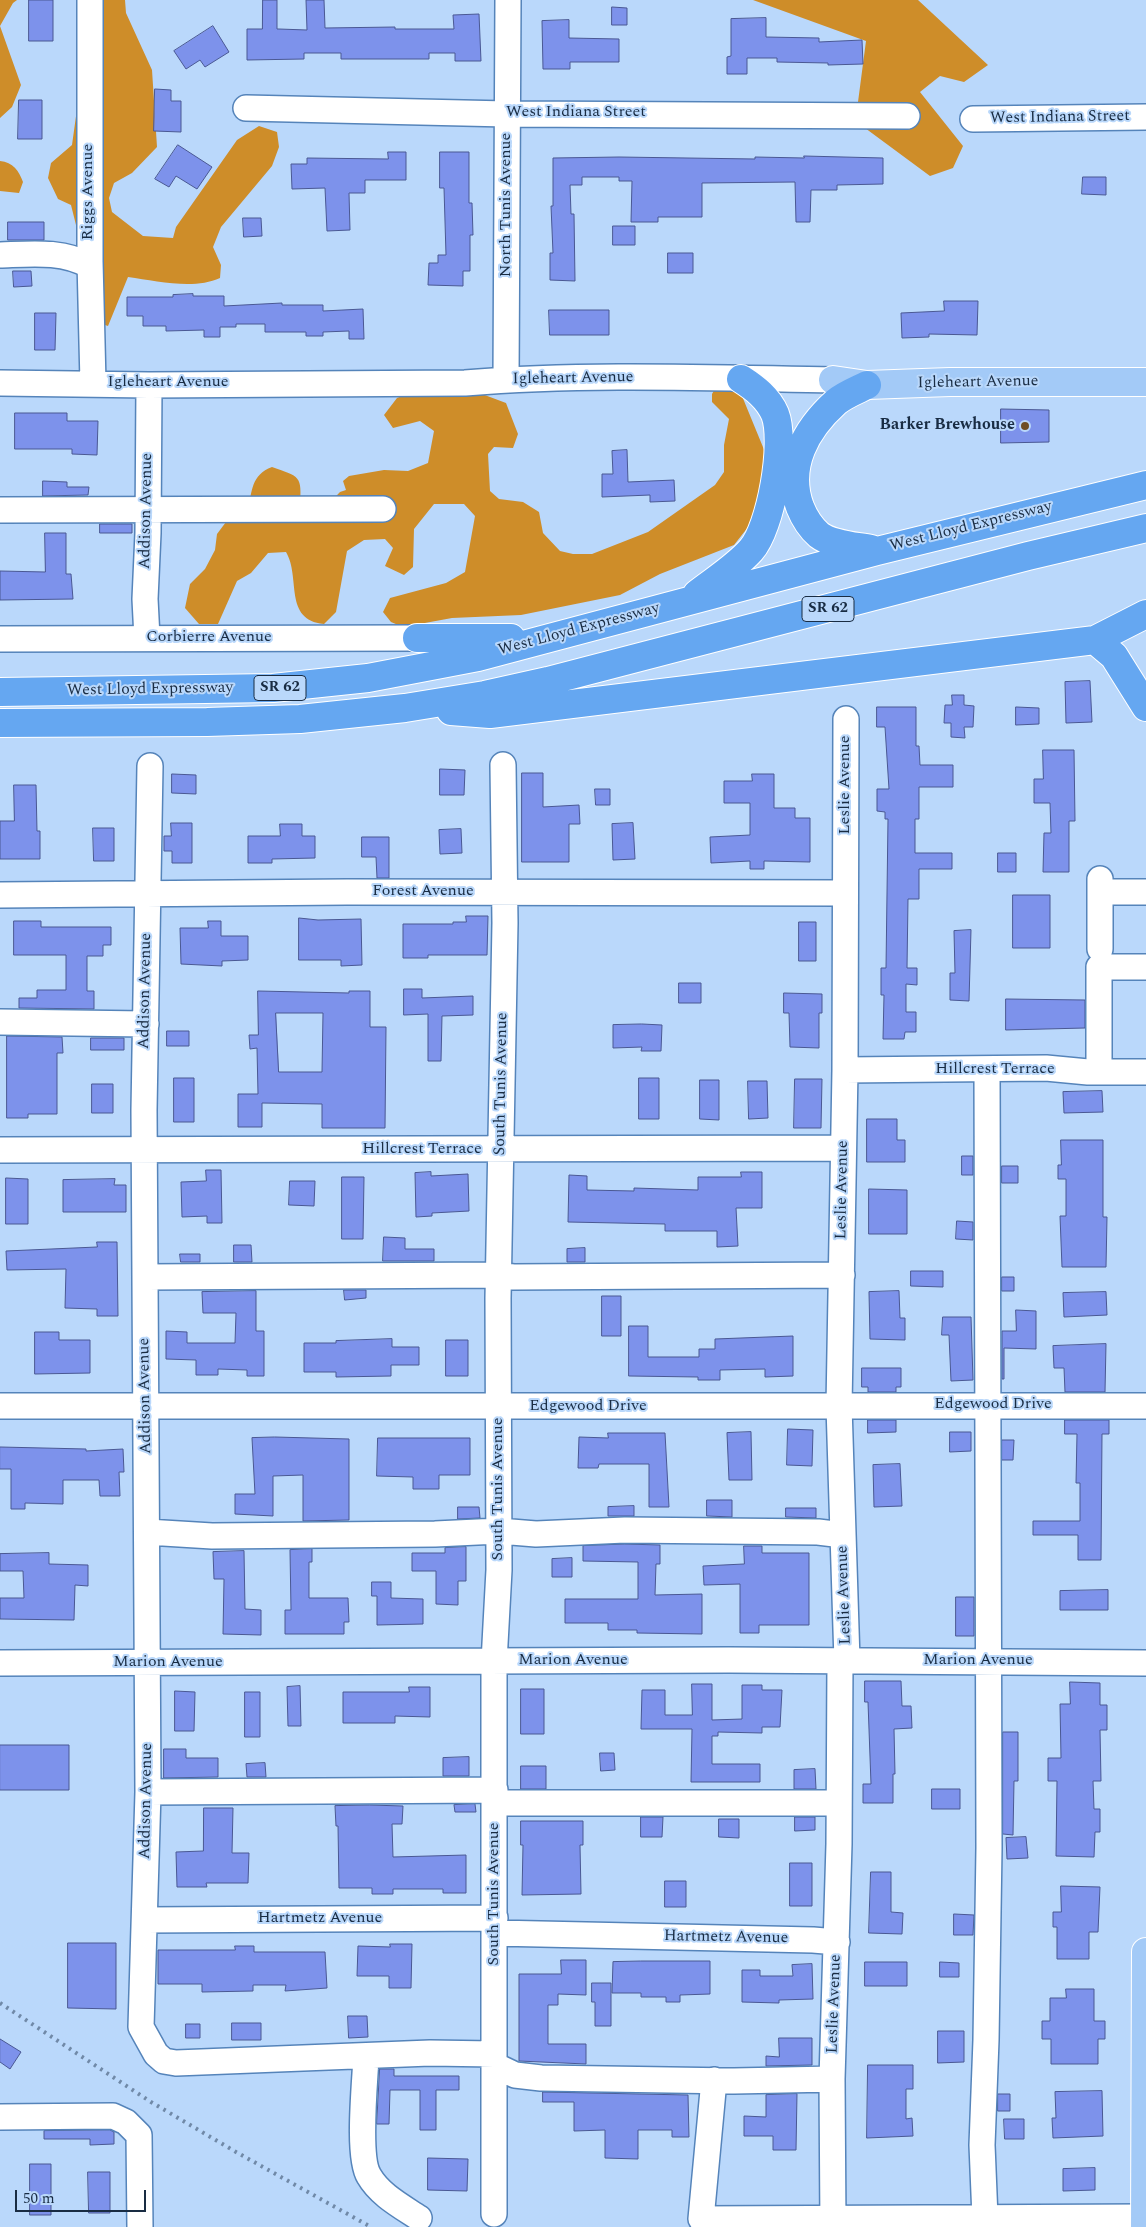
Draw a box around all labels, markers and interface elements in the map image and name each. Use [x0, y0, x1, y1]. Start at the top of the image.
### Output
street label: West Indiana Street [506, 103, 646, 123]
street label: West Indiana Street [990, 107, 1130, 129]
street label: North Tunis Avenue [497, 133, 517, 277]
street label: Riggs Avenue [79, 144, 99, 240]
street label: Igleheart Avenue [512, 368, 634, 390]
street label: Igleheart Avenue [917, 372, 1039, 394]
street label: Igleheart Avenue [107, 373, 229, 393]
place label: Barker Brewhouse [880, 416, 1015, 436]
marker: Barker Brewhouse [1019, 420, 1031, 432]
street label: Addison Avenue [136, 453, 158, 569]
street label: West Lloyd Expressway [888, 498, 1054, 556]
road number: SR 62 [802, 596, 854, 622]
street label: West Lloyd Expressway [496, 599, 662, 661]
street label: Corbierre Avenue [146, 628, 272, 648]
road number: SR 62 [254, 676, 306, 700]
street label: West Lloyd Expressway [67, 679, 233, 701]
street label: Leslie Avenue [836, 735, 856, 835]
street label: Forest Avenue [372, 882, 474, 902]
street label: Addison Avenue [135, 933, 157, 1049]
street label: South Tunis Avenue [491, 1012, 513, 1156]
street label: Hillcrest Terrace [935, 1060, 1055, 1080]
street label: Hillcrest Terrace [362, 1140, 482, 1160]
street label: Leslie Avenue [833, 1140, 853, 1240]
street label: Addison Avenue [135, 1338, 157, 1454]
street label: Edgewood Drive [934, 1395, 1052, 1415]
street label: Edgewood Drive [529, 1397, 647, 1417]
street label: South Tunis Avenue [489, 1418, 509, 1560]
street label: Leslie Avenue [834, 1545, 856, 1645]
street label: Marion Avenue [518, 1651, 628, 1671]
street label: Marion Avenue [923, 1651, 1033, 1671]
street label: Marion Avenue [113, 1653, 223, 1673]
street label: Addison Avenue [136, 1743, 158, 1859]
street label: South Tunis Avenue [485, 1823, 505, 1965]
street label: Hartmetz Avenue [258, 1909, 382, 1929]
street label: Hartmetz Avenue [664, 1927, 788, 1949]
street label: Leslie Avenue [824, 1954, 846, 2054]
scale bar [18, 2180, 149, 2212]
text: 50 m [23, 2187, 55, 2210]

